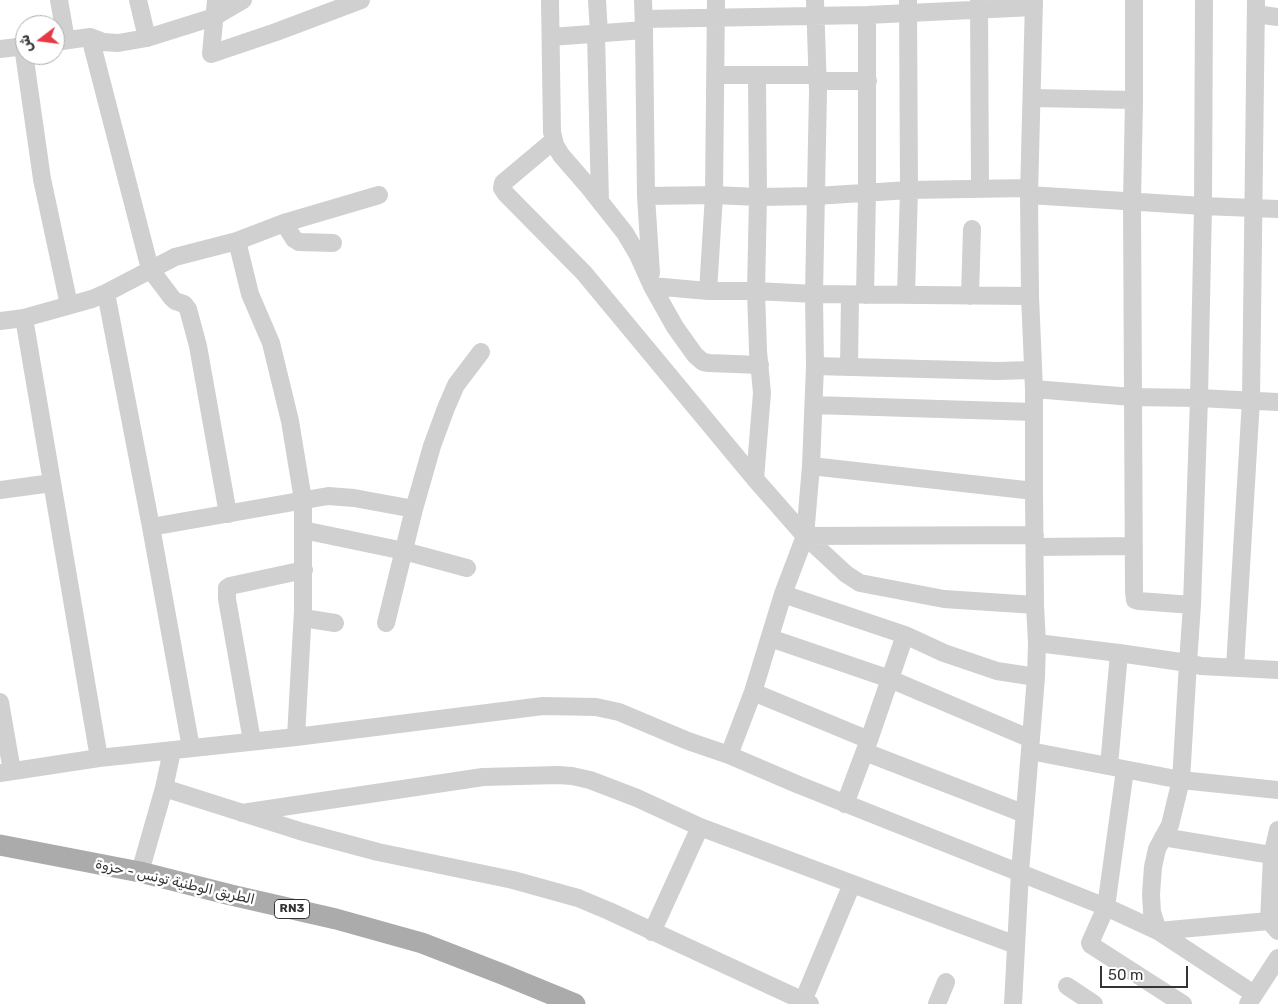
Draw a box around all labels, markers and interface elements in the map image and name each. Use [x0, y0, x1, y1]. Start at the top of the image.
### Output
north arrow [15, 15, 65, 65]
text: ش [15, 33, 37, 55]
street label: الطريق الوطنية تونس - حزوة [94, 855, 256, 909]
road number: RN3 [274, 900, 310, 919]
scale bar [1103, 956, 1190, 988]
text: 50 m [1108, 966, 1143, 984]

